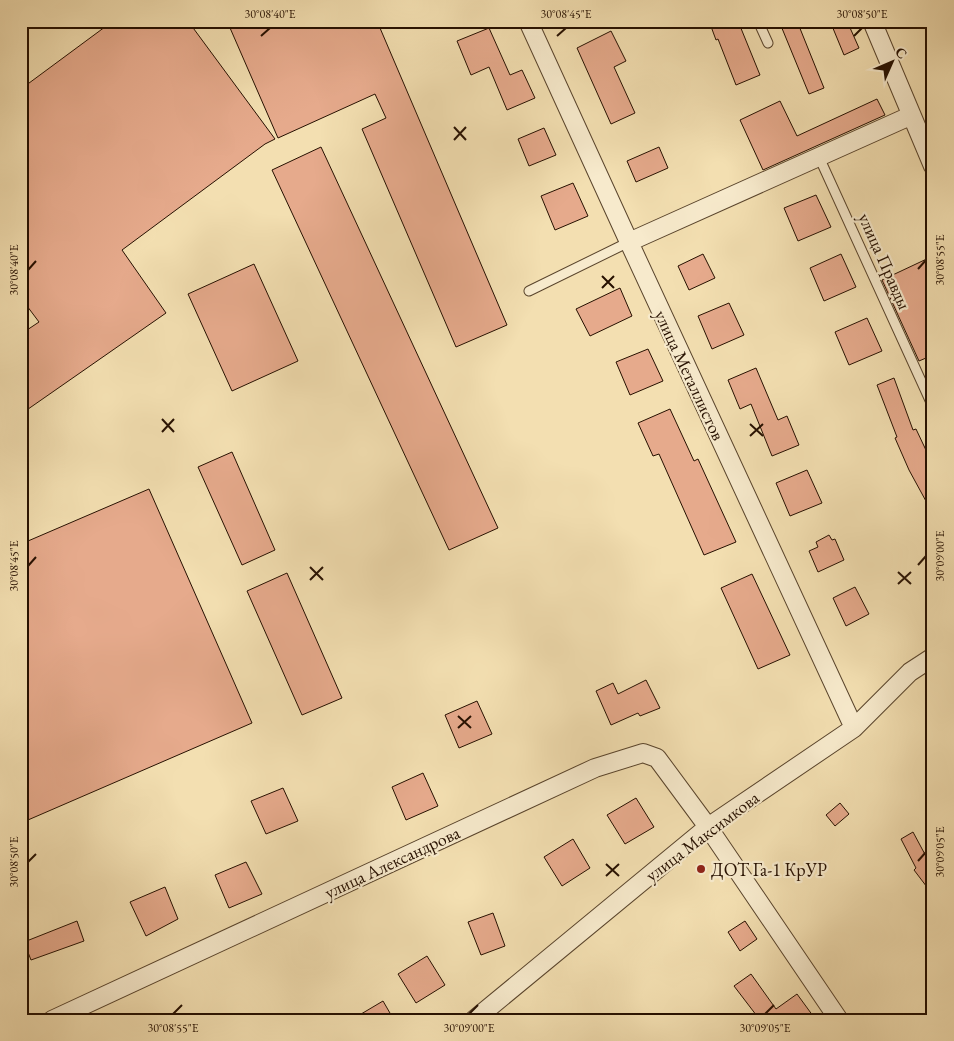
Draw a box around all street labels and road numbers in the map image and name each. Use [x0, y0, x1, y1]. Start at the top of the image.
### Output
street label: улица Правды [853, 209, 917, 313]
street label: улица Металлистов [650, 306, 730, 444]
street label: улица Максимкова [640, 785, 764, 886]
street label: улица Александрова [321, 820, 464, 903]

